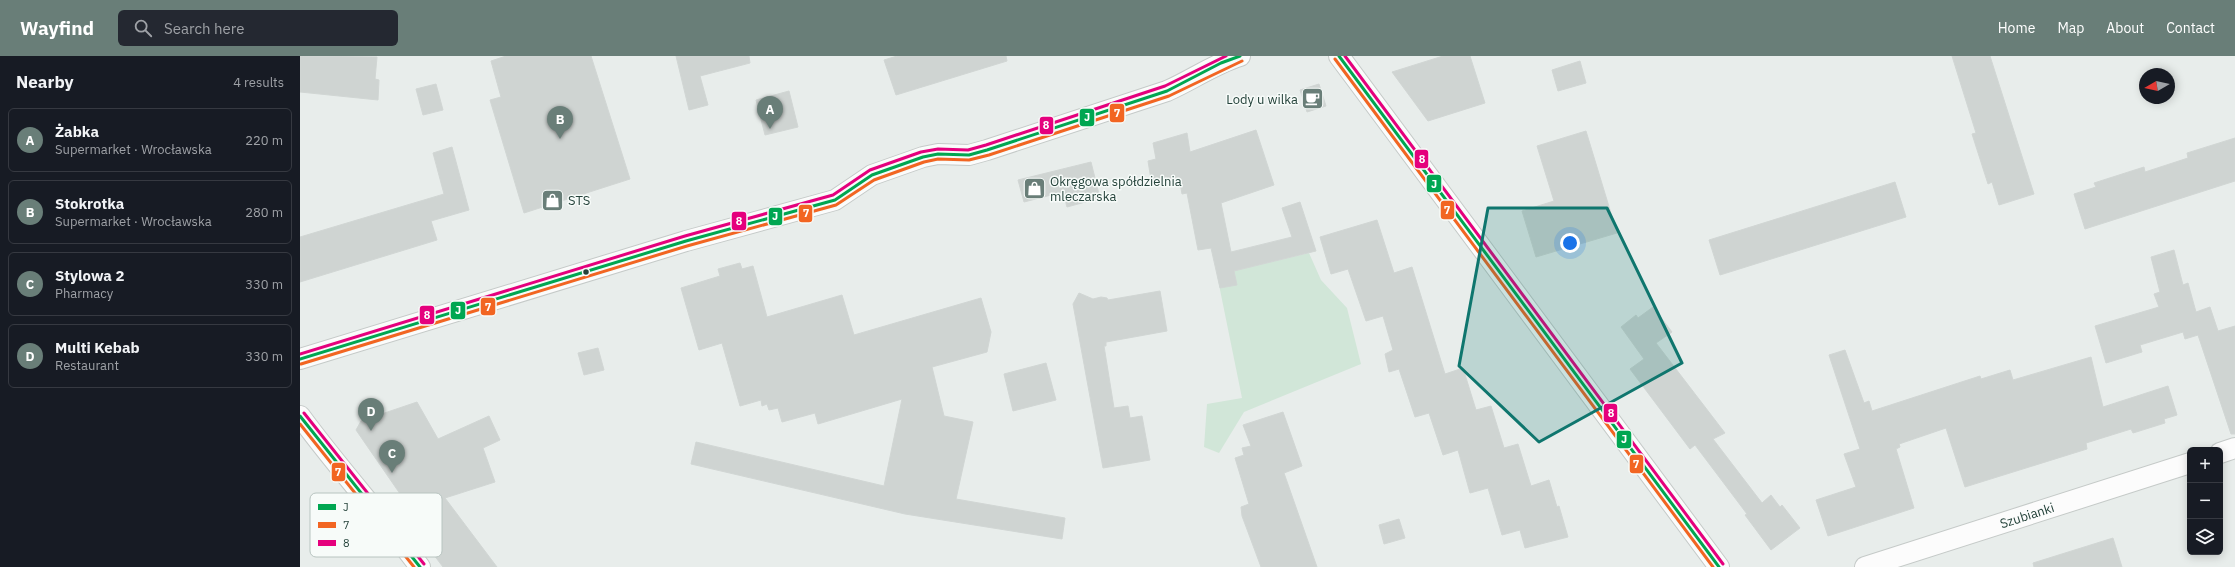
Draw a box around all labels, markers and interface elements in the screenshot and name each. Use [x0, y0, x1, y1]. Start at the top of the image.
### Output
search box [118, 10, 398, 46]
text: Wayfind [20, 16, 94, 40]
icon: search [132, 17, 154, 39]
text: Search here [164, 19, 244, 38]
text: Home [1998, 19, 2035, 37]
text: Map [2057, 19, 2084, 37]
text: About [2106, 19, 2144, 37]
text: Contact [2166, 19, 2215, 37]
north arrow [2139, 68, 2175, 104]
text: Nearby [16, 71, 74, 93]
text: 4 results [233, 74, 284, 91]
cafe icon: Lody u wilka [1300, 86, 1326, 112]
place label: Lody u wilka [1226, 91, 1298, 108]
pin: A [757, 96, 783, 129]
line badge: 7 [1109, 103, 1125, 123]
pin: B [547, 106, 573, 139]
text: 7 [1114, 106, 1121, 120]
line badge: J [1079, 108, 1095, 127]
text: J [1084, 110, 1090, 124]
line badge: 8 [1039, 116, 1054, 135]
text: 8 [1043, 118, 1050, 132]
text: Żabka [55, 122, 99, 141]
text: A [26, 132, 34, 149]
text: 220 m [245, 132, 283, 149]
text: Supermarket · Wrocławska [55, 141, 212, 158]
line badge: 8 [1414, 149, 1429, 169]
text: 8 [1419, 152, 1426, 166]
place label: Okręgowa spółdzielnia mleczarska [1050, 173, 1182, 205]
line badge: J [1426, 174, 1442, 193]
shop icon: Okręgowa spółdzielnia mleczarska [1022, 175, 1048, 201]
text: J [1431, 177, 1437, 191]
shop icon: STS [539, 187, 565, 213]
place label: STS [568, 192, 590, 209]
text: Stokrotka [55, 194, 124, 213]
line badge: 7 [1440, 200, 1455, 220]
text: 7 [1444, 203, 1451, 217]
text: B [26, 204, 34, 221]
text: 280 m [245, 204, 283, 221]
line badge: 7 [798, 204, 813, 223]
text: 7 [803, 206, 810, 220]
line badge: J [768, 207, 783, 226]
text: J [772, 209, 778, 223]
line badge: 8 [731, 211, 747, 231]
text: Supermarket · Wrocławska [55, 213, 212, 230]
text: 8 [736, 214, 743, 228]
your location [1560, 233, 1580, 253]
text: Stylowa 2 [55, 266, 124, 285]
unlabelled marker [581, 267, 591, 277]
text: C [26, 276, 34, 293]
text: 330 m [245, 276, 283, 293]
text: Pharmacy [55, 285, 113, 302]
line badge: 7 [480, 297, 496, 316]
text: 7 [485, 300, 492, 314]
line badge: J [450, 301, 466, 320]
text: J [455, 303, 461, 317]
line badge: 8 [419, 305, 435, 325]
text: 8 [424, 308, 431, 322]
text: Multi Kebab [55, 338, 140, 357]
text: D [25, 348, 35, 365]
text: 330 m [245, 348, 283, 365]
text: Restaurant [55, 357, 119, 374]
pin: D [358, 398, 384, 431]
line badge: 8 [1603, 403, 1618, 423]
text: 8 [1608, 406, 1615, 420]
line badge: J [1616, 430, 1632, 449]
text: J [1621, 432, 1627, 446]
pin: C [379, 440, 405, 473]
map controls [2187, 447, 2223, 555]
button: + [2187, 447, 2223, 483]
line badge: 7 [1629, 454, 1644, 474]
text: 7 [1633, 457, 1640, 471]
line badge: 7 [331, 462, 346, 482]
text: 7 [335, 465, 342, 479]
button: − [2187, 483, 2223, 519]
legend [310, 493, 442, 557]
street label: Szubianki [1998, 499, 2056, 532]
text: J [343, 500, 349, 514]
text: 7 [343, 518, 350, 532]
button: layers [2187, 519, 2223, 555]
text: 8 [343, 536, 350, 550]

